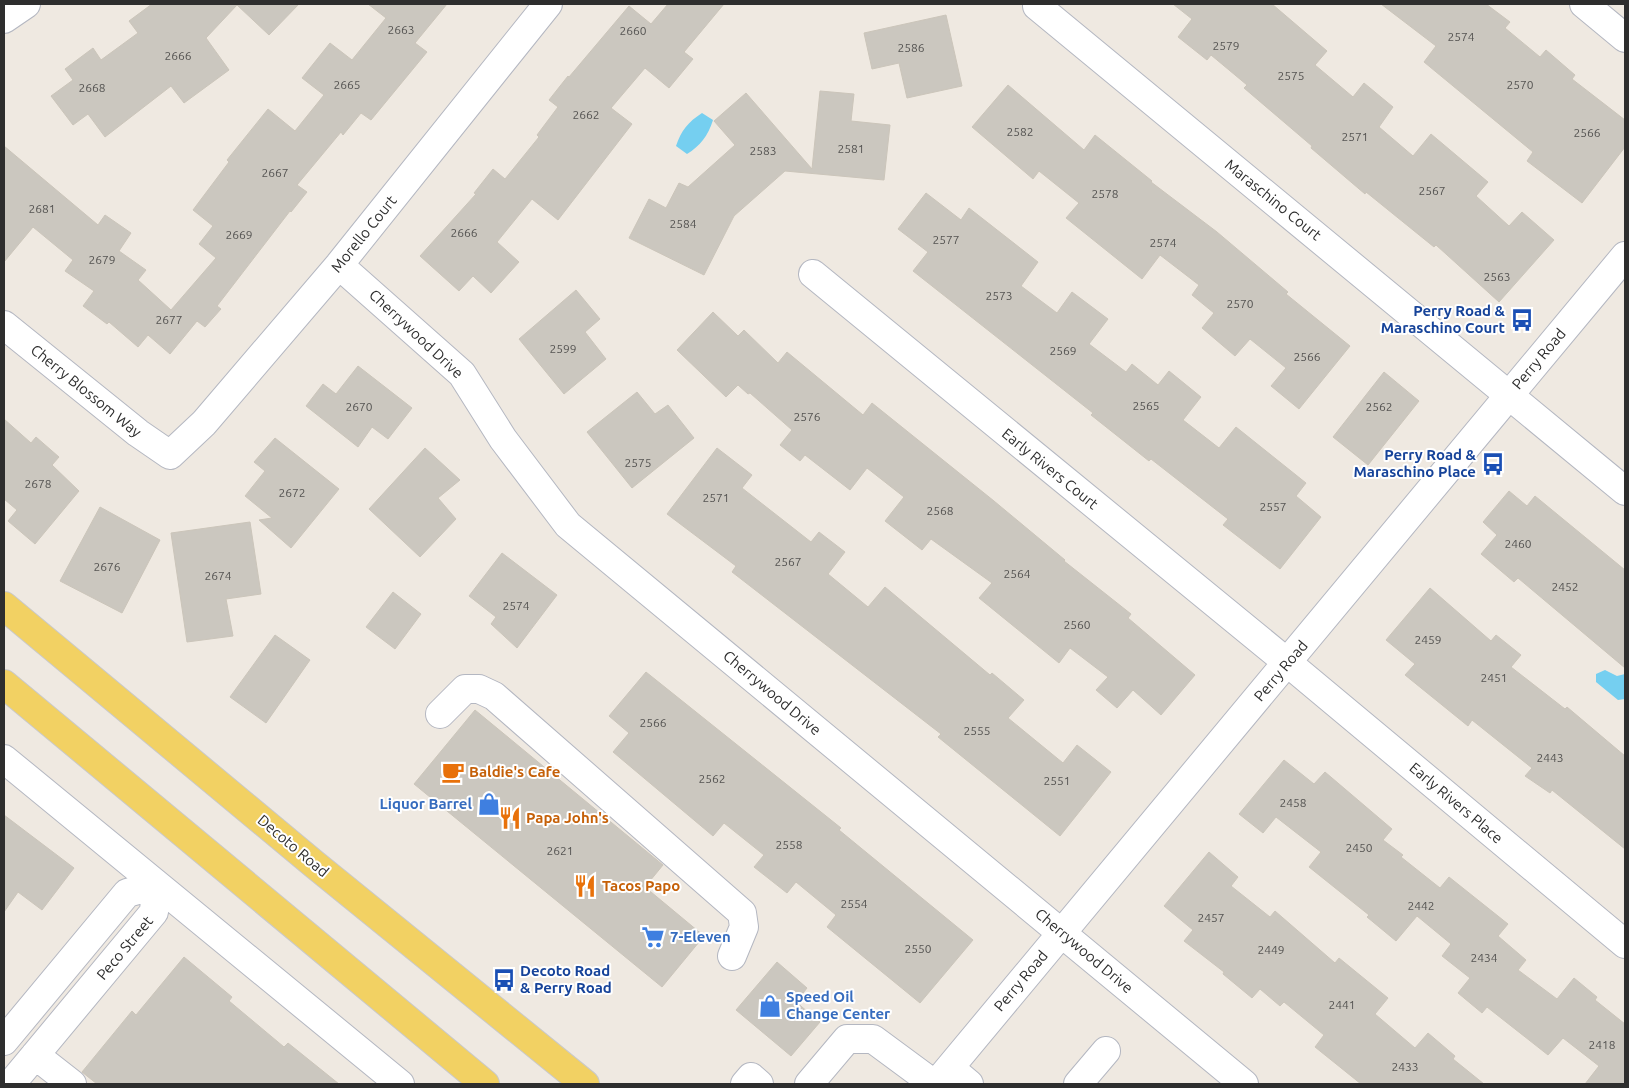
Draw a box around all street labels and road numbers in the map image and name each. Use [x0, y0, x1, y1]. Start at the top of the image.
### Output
street label: Maraschino Court [1222, 156, 1325, 244]
street label: Morello Court [327, 192, 400, 276]
street label: Cherrywood Drive [366, 286, 467, 381]
street label: Perry Road [1508, 325, 1569, 392]
street label: Cherry Blossom Way [28, 341, 145, 440]
street label: Early Rivers Court [999, 425, 1102, 513]
street label: Perry Road [1250, 637, 1311, 704]
street label: Cherrywood Drive [720, 647, 825, 738]
street label: Early Rivers Place [1406, 759, 1506, 847]
street label: Decoto Road [254, 811, 332, 880]
street label: Cherrywood Drive [1032, 905, 1137, 996]
street label: Peco Street [93, 912, 156, 983]
street label: Perry Road [990, 947, 1051, 1014]

